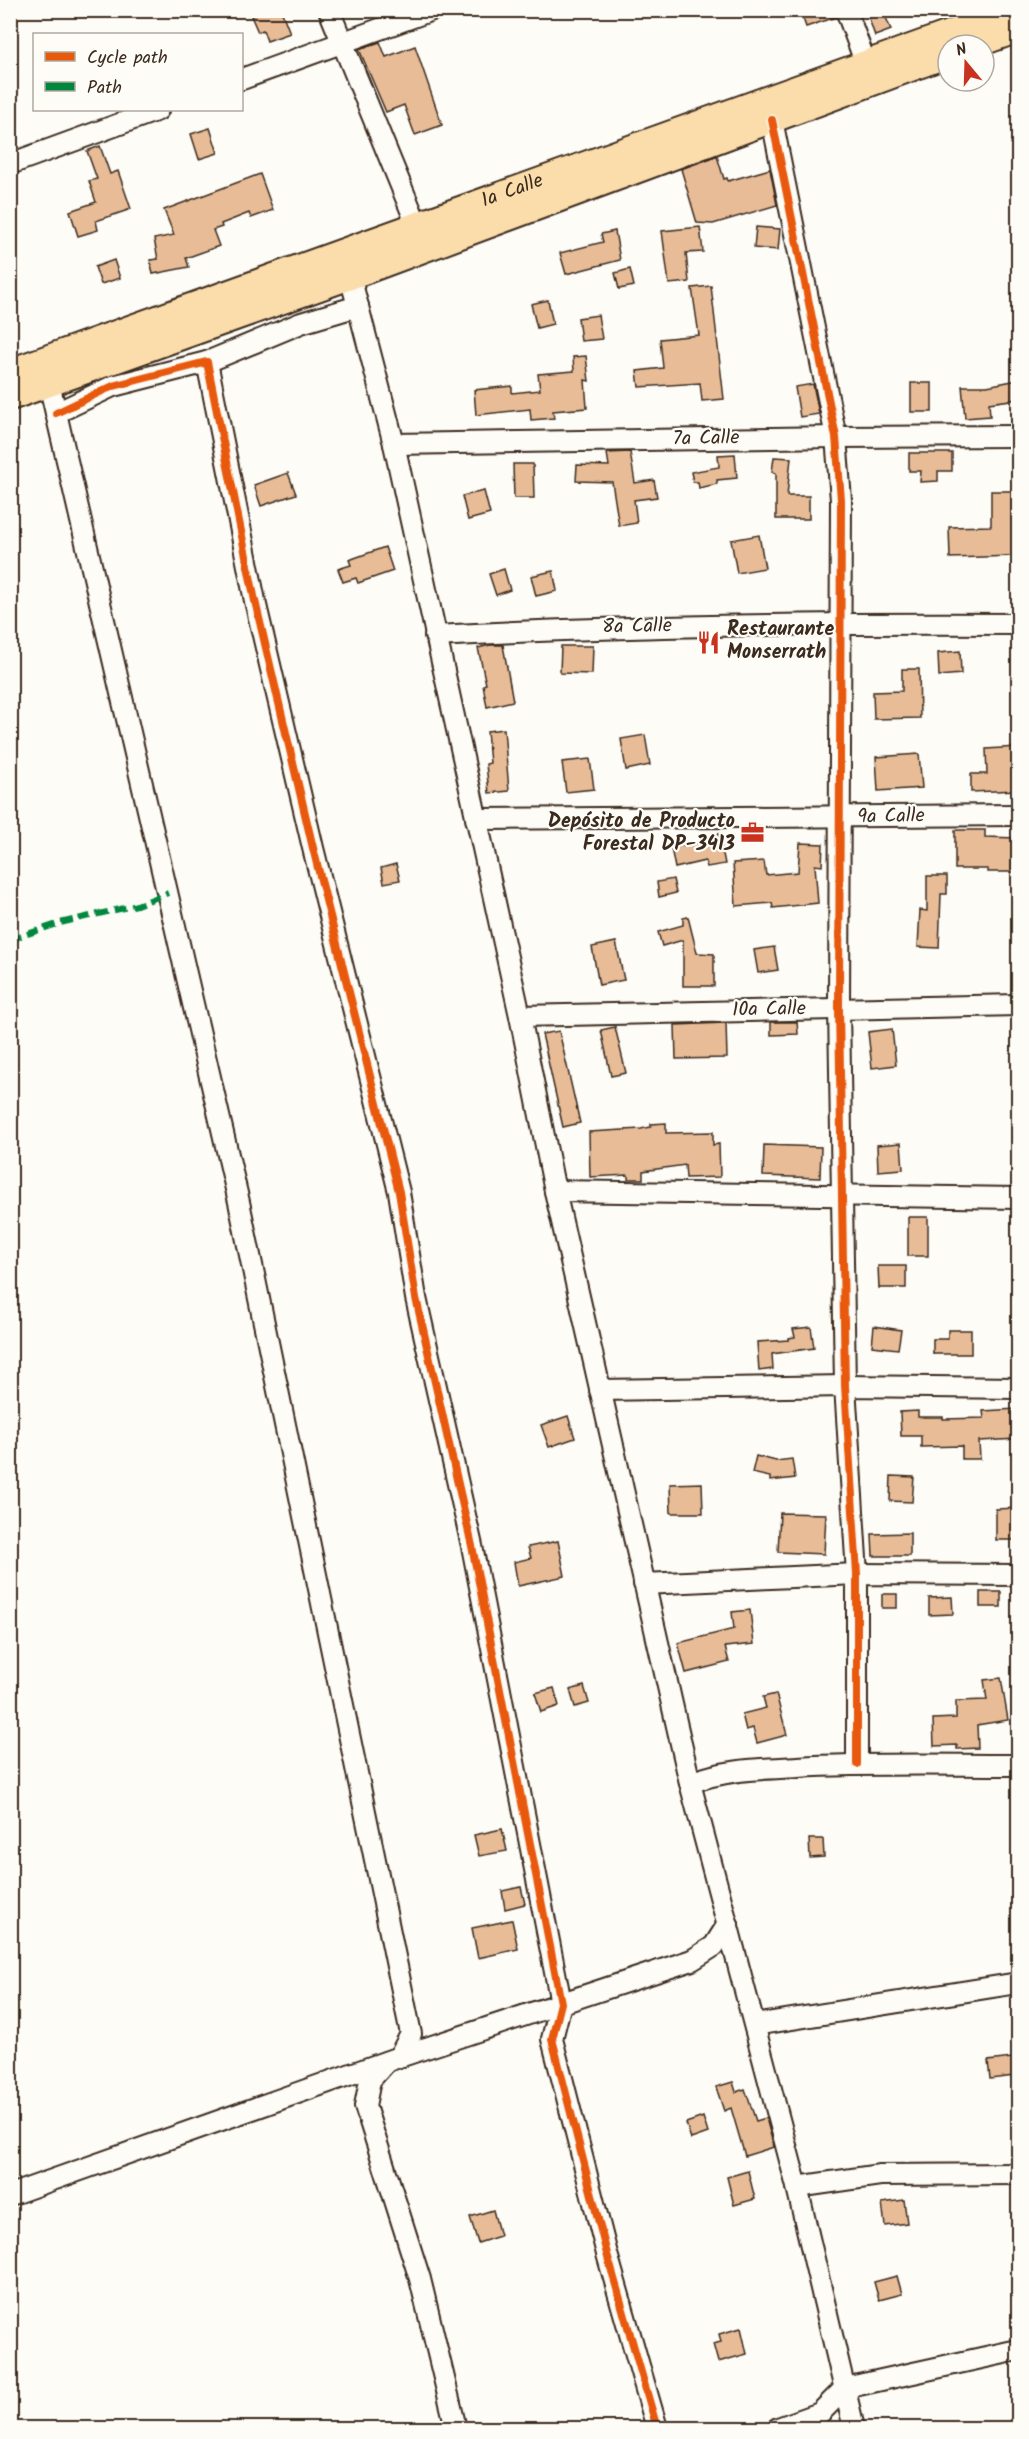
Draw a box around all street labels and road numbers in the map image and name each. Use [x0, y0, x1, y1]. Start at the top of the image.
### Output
street label: 1a Calle [477, 165, 548, 217]
street label: 7a Calle [672, 422, 740, 456]
street label: 8a Calle [602, 610, 672, 644]
street label: 9a Calle [857, 800, 925, 834]
street label: 10a Calle [732, 993, 806, 1027]

